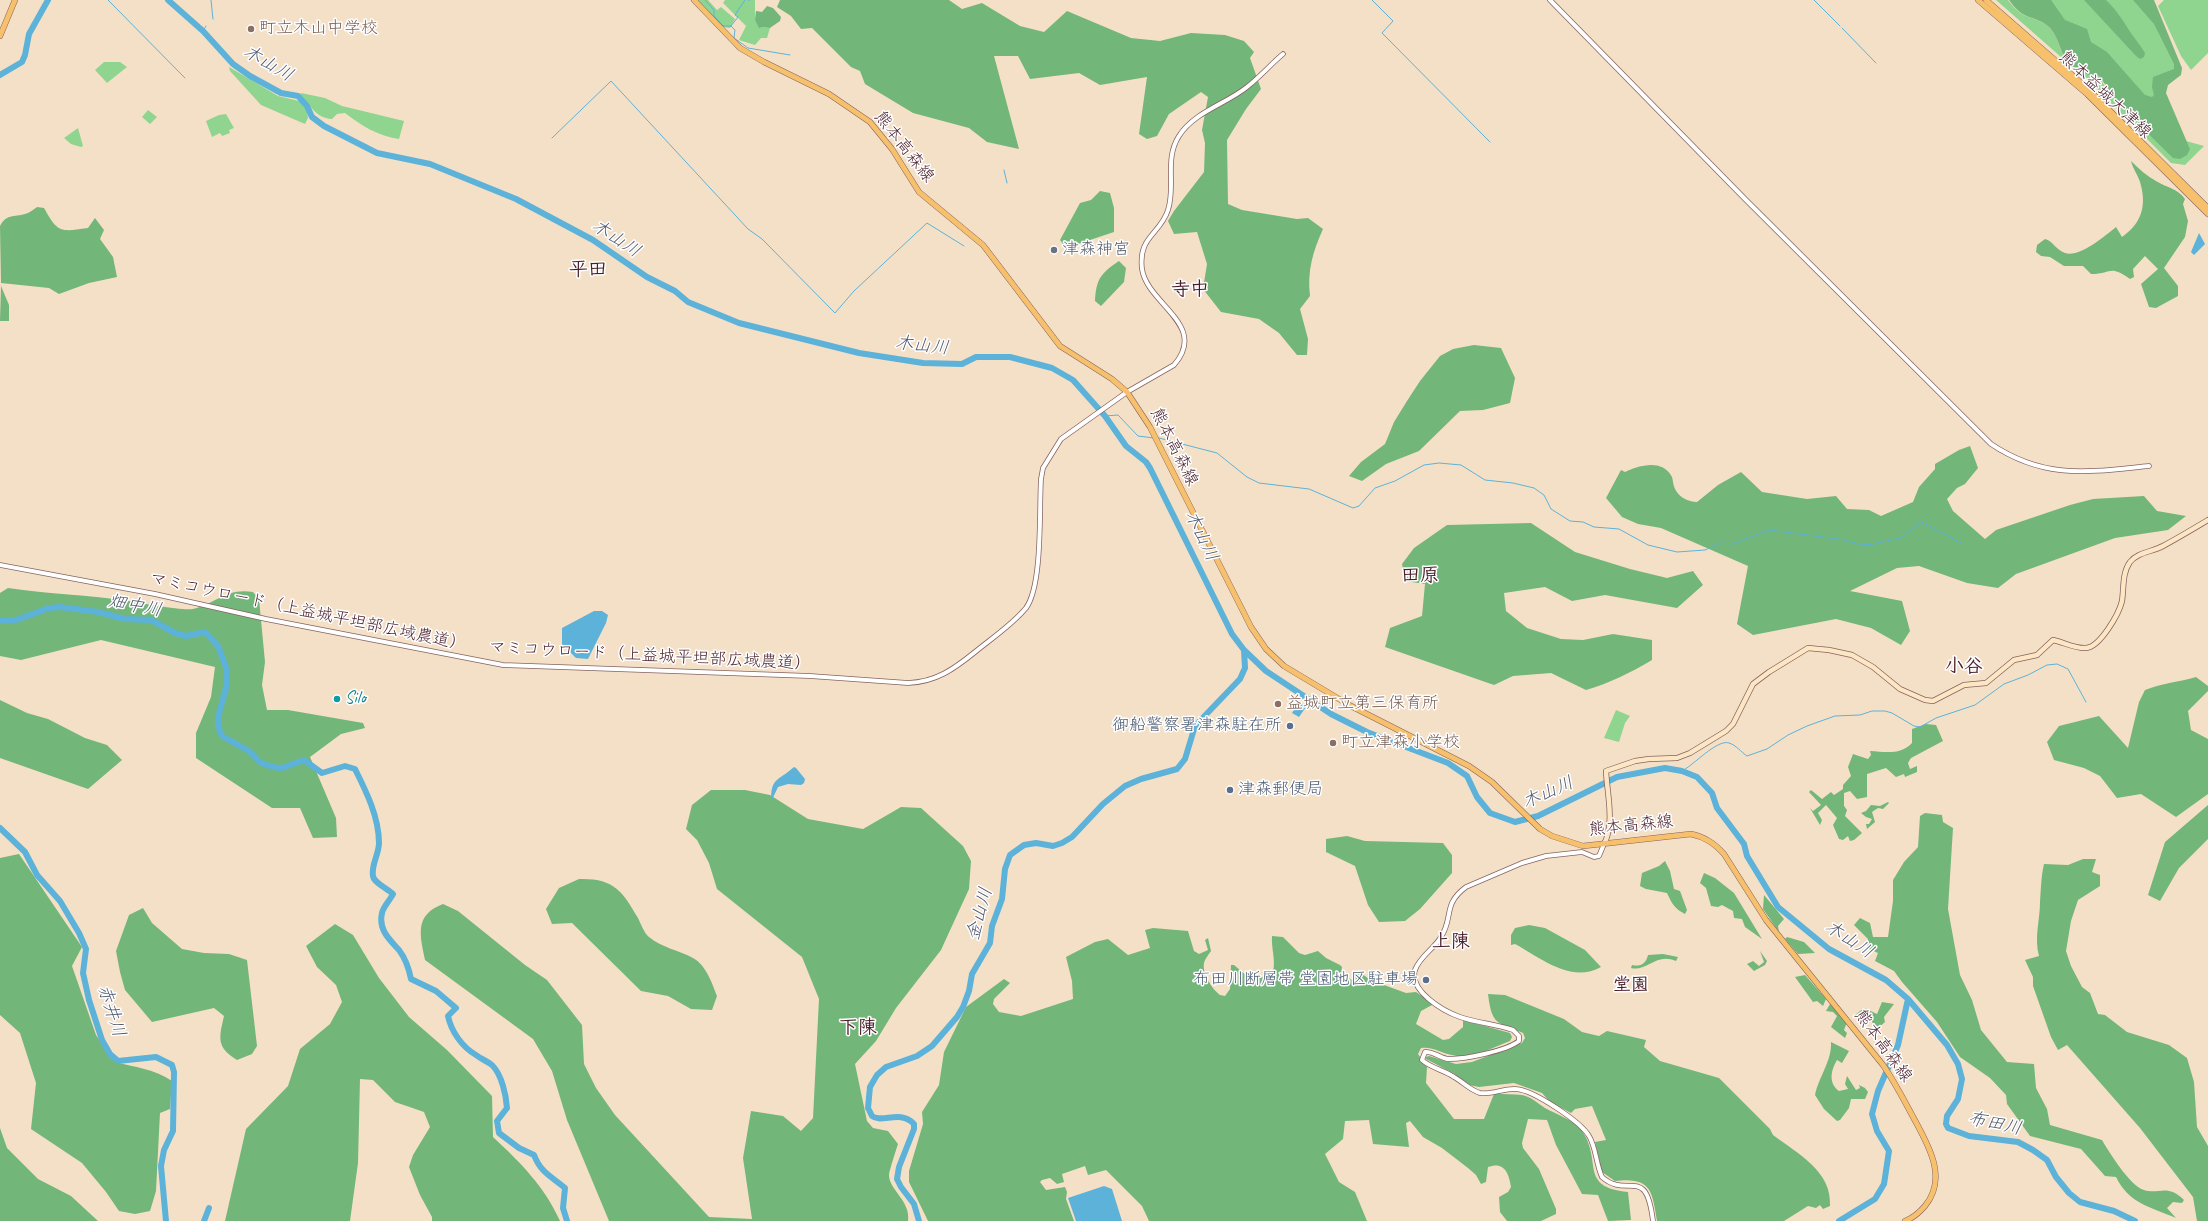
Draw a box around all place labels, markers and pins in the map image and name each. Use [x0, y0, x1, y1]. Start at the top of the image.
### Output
place label: 町立木山中学校 [259, 19, 378, 39]
marker: 町立木山中学校 [246, 24, 256, 34]
place label: 津森神宮 [1062, 240, 1130, 260]
marker: 津森神宮 [1049, 245, 1059, 255]
place label: Silo [345, 689, 366, 709]
marker: Silo [332, 694, 342, 704]
place label: 益城町立第三保育所 [1286, 694, 1439, 714]
marker: 益城町立第三保育所 [1273, 699, 1283, 709]
place label: 御船警察署津森駐在所 [1112, 716, 1282, 736]
marker: 御船警察署津森駐在所 [1285, 721, 1295, 731]
place label: 町立津森小学校 [1341, 733, 1460, 753]
marker: 町立津森小学校 [1328, 738, 1338, 748]
place label: 津森郵便局 [1238, 780, 1323, 800]
marker: 津森郵便局 [1225, 785, 1235, 795]
place label: 布田川断層帯 堂園地区駐車場 [1193, 970, 1418, 990]
marker: 布田川断層帯 堂園地区駐車場 [1421, 975, 1431, 985]

